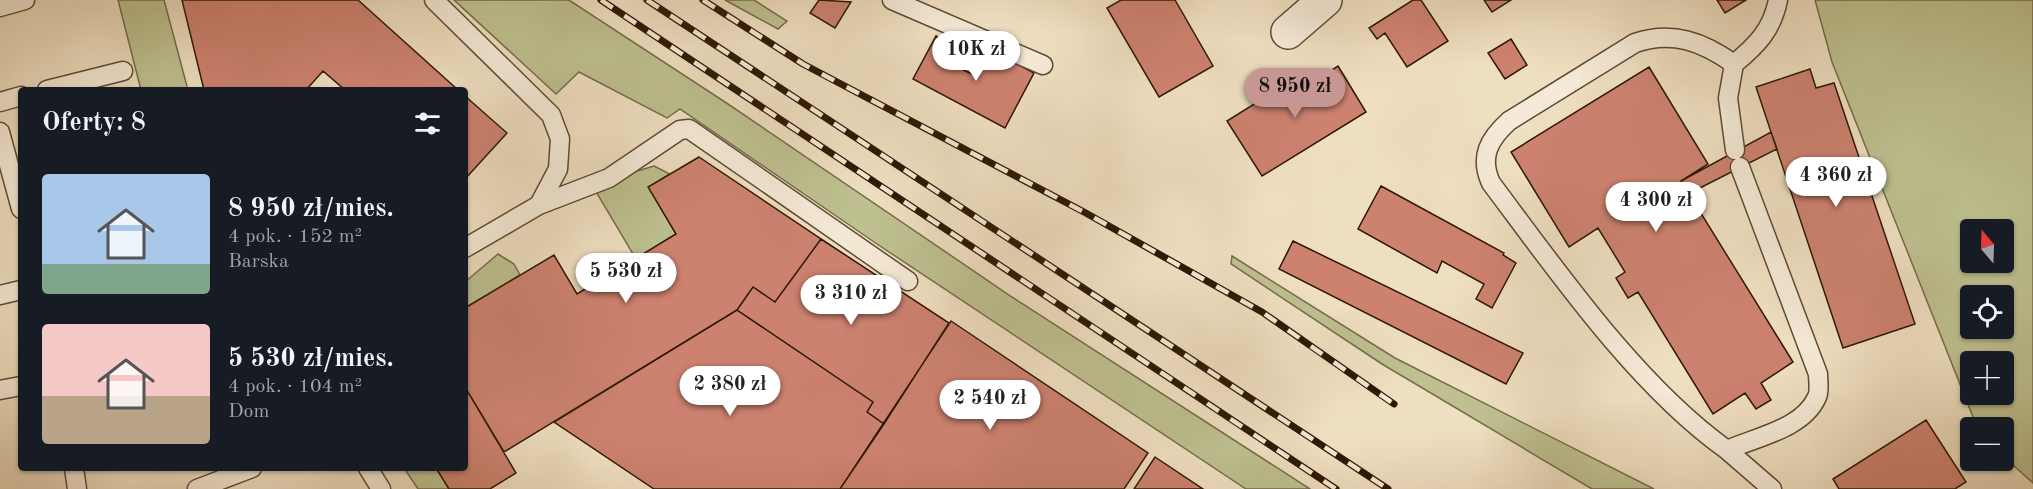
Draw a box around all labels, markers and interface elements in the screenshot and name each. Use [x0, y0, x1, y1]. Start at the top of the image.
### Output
pin: 10K zł [927, 31, 1025, 82]
text: 10K zł [946, 40, 1006, 60]
pin: 8 950 zł [1233, 68, 1357, 119]
text: 8 950 zł [1259, 77, 1331, 97]
icon: filters [411, 107, 444, 140]
text: Oferty: 8 [42, 110, 146, 136]
pin: 4 360 zł [1774, 157, 1898, 208]
text: 4 360 zł [1800, 166, 1872, 186]
pin: 4 300 zł [1594, 182, 1718, 233]
text: 4 300 zł [1620, 191, 1692, 211]
text: 8 950 zł/mies. [228, 196, 394, 222]
icon: home [90, 198, 162, 270]
north arrow [1960, 219, 2014, 273]
map controls [1960, 219, 2014, 471]
text: 4 pok. · 152 m² [228, 227, 362, 247]
text: Barska [228, 252, 289, 272]
pin: 5 530 zł [564, 253, 688, 304]
text: 5 530 zł [590, 262, 662, 282]
pin: 3 310 zł [789, 275, 913, 326]
text: 3 310 zł [815, 284, 887, 304]
button: locate [1960, 285, 2014, 339]
text: 5 530 zł/mies. [228, 346, 394, 372]
icon: home [90, 348, 162, 420]
button: + [1960, 351, 2014, 405]
pin: 2 380 zł [668, 366, 792, 417]
text: 2 380 zł [694, 375, 766, 395]
text: 4 pok. · 104 m² [228, 377, 362, 397]
pin: 2 540 zł [928, 380, 1052, 431]
text: 2 540 zł [954, 389, 1026, 409]
text: Dom [228, 402, 269, 422]
button: − [1960, 417, 2014, 471]

